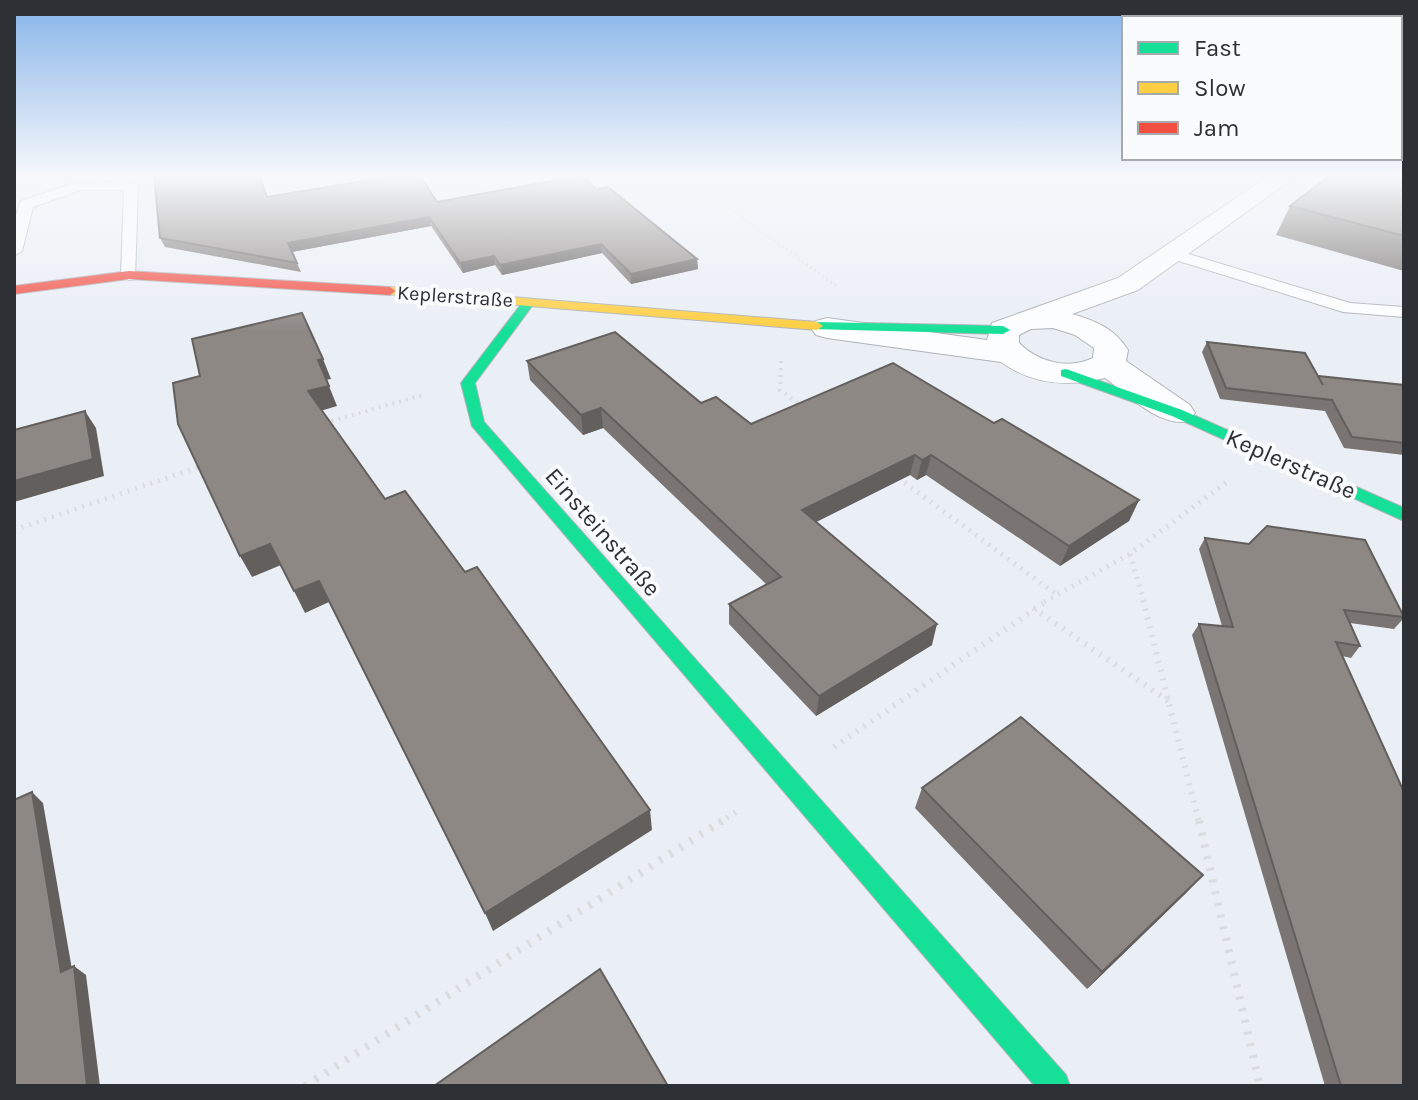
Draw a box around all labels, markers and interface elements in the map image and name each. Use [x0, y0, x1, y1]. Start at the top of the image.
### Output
legend [1122, 16, 1402, 160]
text: Fast [1194, 34, 1241, 62]
text: Slow [1194, 74, 1246, 102]
text: Jam [1194, 114, 1239, 142]
street label: Keplerstraße [396, 281, 514, 312]
street label: Keplerstraße [1222, 423, 1360, 505]
street label: Einsteinstraße [540, 462, 666, 602]

